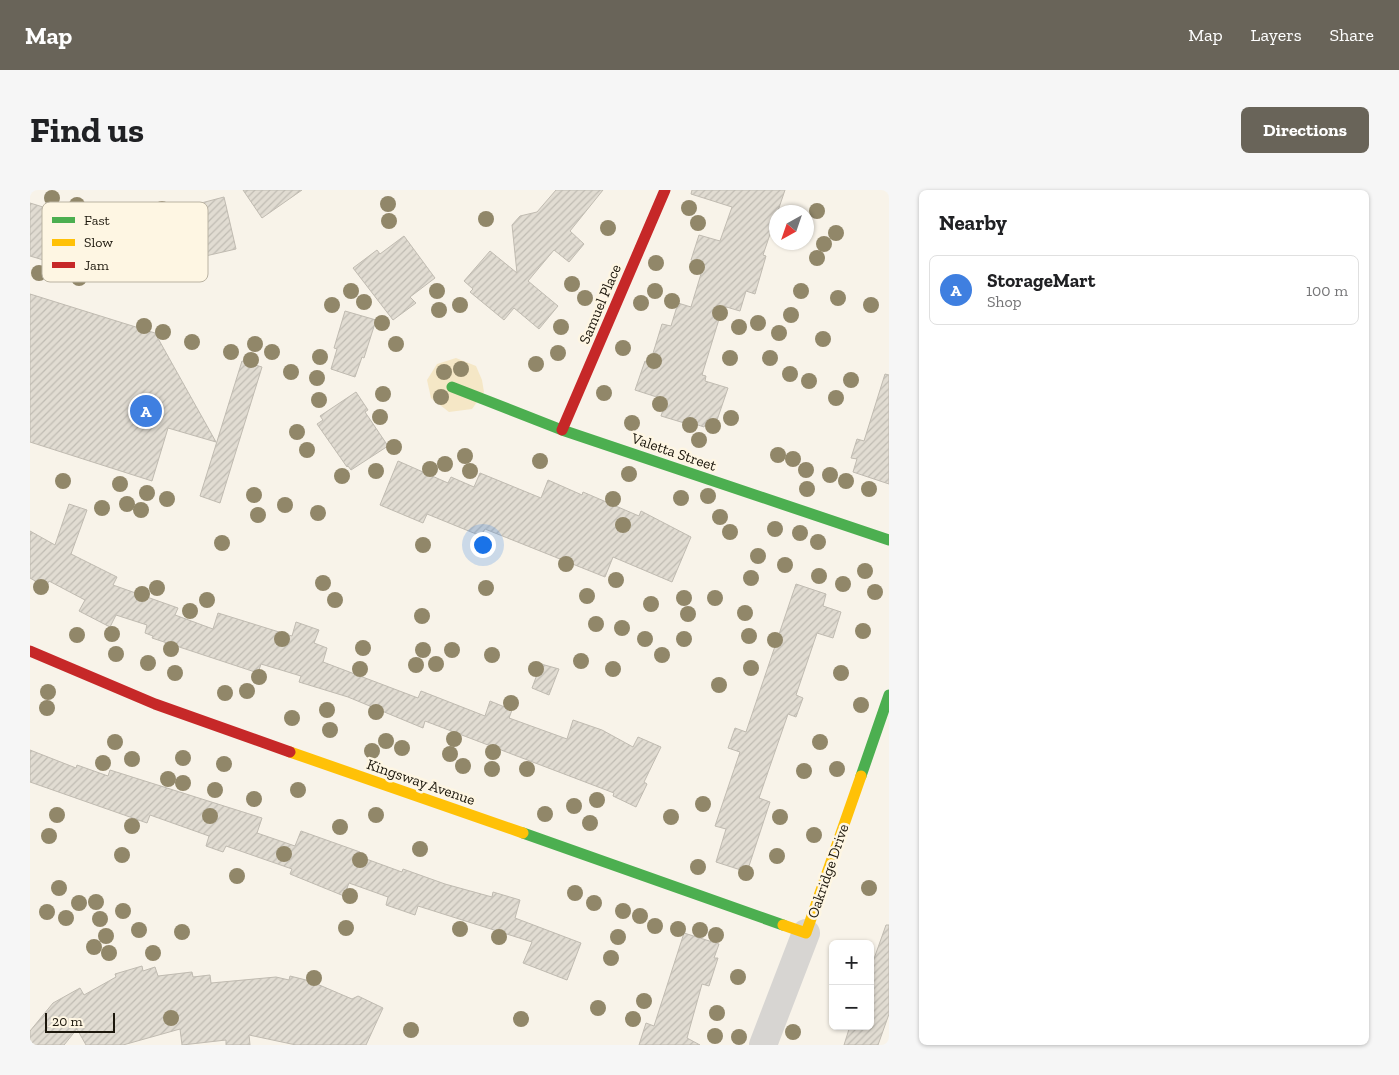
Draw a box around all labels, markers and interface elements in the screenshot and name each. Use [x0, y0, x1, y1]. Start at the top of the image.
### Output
text: Map [25, 21, 72, 50]
text: Map [1188, 24, 1223, 46]
text: Layers [1251, 24, 1302, 46]
text: Share [1330, 24, 1374, 46]
button: Directions [1241, 107, 1369, 153]
text: Find us [30, 109, 144, 151]
legend [42, 202, 208, 282]
north arrow [769, 205, 814, 250]
text: Nearby [939, 210, 1007, 235]
text: Fast [84, 212, 111, 229]
text: Slow [84, 234, 113, 251]
text: Jam [84, 257, 109, 274]
street label: Samuel Place [575, 261, 625, 347]
text: StorageMart [987, 269, 1095, 292]
text: A [951, 281, 962, 300]
text: 100 m [1306, 281, 1348, 300]
text: Shop [987, 292, 1022, 311]
pin: A [130, 392, 162, 430]
street label: Valetta Street [628, 429, 719, 475]
your location [470, 532, 496, 558]
street label: Kingsway Avenue [364, 755, 478, 809]
street label: Oakridge Drive [803, 821, 853, 921]
map controls [829, 940, 874, 1030]
button: + [829, 940, 874, 985]
button: − [829, 985, 874, 1030]
scale bar [45, 1010, 115, 1033]
text: 20 m [52, 1013, 83, 1030]

